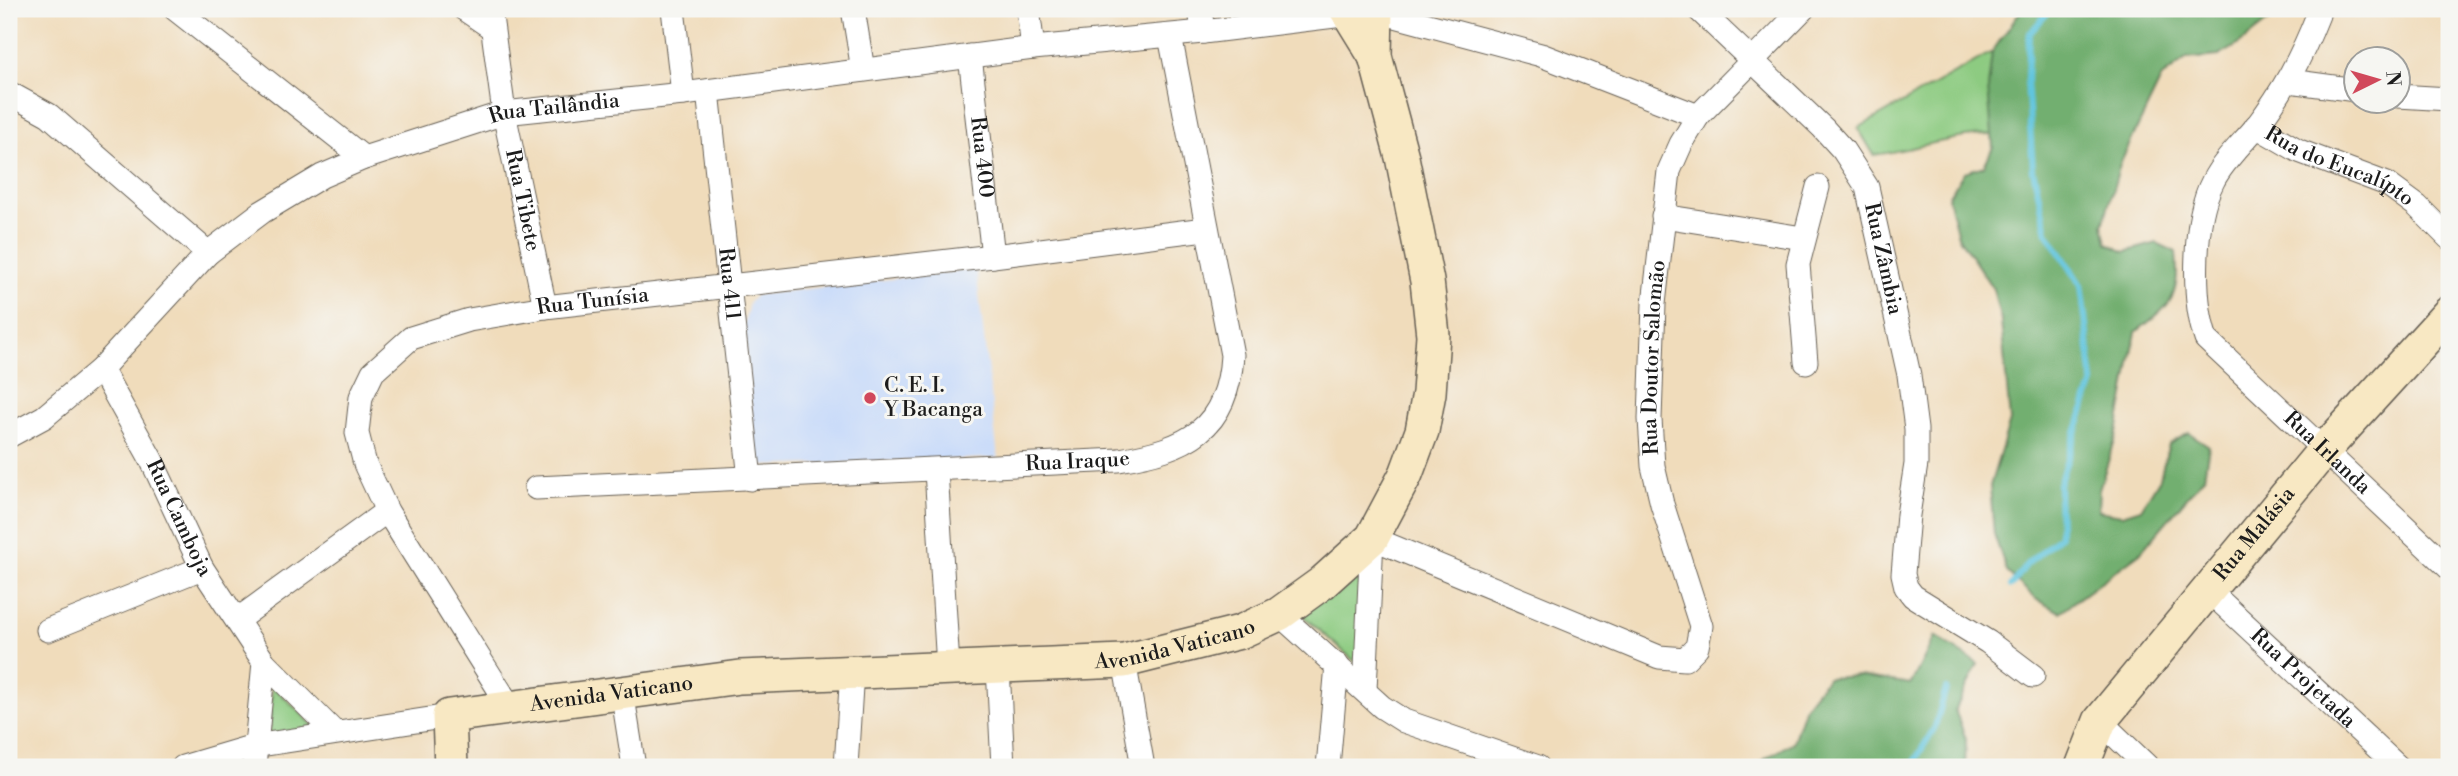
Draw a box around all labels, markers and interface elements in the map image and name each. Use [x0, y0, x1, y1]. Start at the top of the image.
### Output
north arrow [2342, 46, 2412, 116]
text: N [2380, 70, 2406, 87]
street label: Rua Tailândia [485, 88, 621, 130]
street label: Rua 400 [964, 115, 999, 199]
street label: Rua do Eucalípto [2260, 121, 2419, 212]
street label: Rua Tibete [499, 147, 546, 253]
street label: Rua Zâmbia [1858, 200, 1908, 318]
street label: Rua 411 [712, 246, 746, 321]
street label: Rua Doutor Salomão [1637, 259, 1672, 456]
street label: Rua Tunísia [534, 282, 650, 321]
place label: C. E. I. Y Bacanga [883, 373, 983, 423]
marker: C. E. I. Y Bacanga [862, 390, 878, 406]
street label: Rua Irlanda [2278, 406, 2376, 500]
street label: Rua Iraque [1024, 445, 1132, 477]
street label: Rua Camboja [140, 455, 217, 582]
street label: Rua Malásia [2208, 481, 2301, 586]
street label: Avenida Vaticano [1093, 614, 1260, 675]
street label: Rua Projetada [2245, 623, 2361, 734]
street label: Avenida Vaticano [527, 670, 695, 718]

